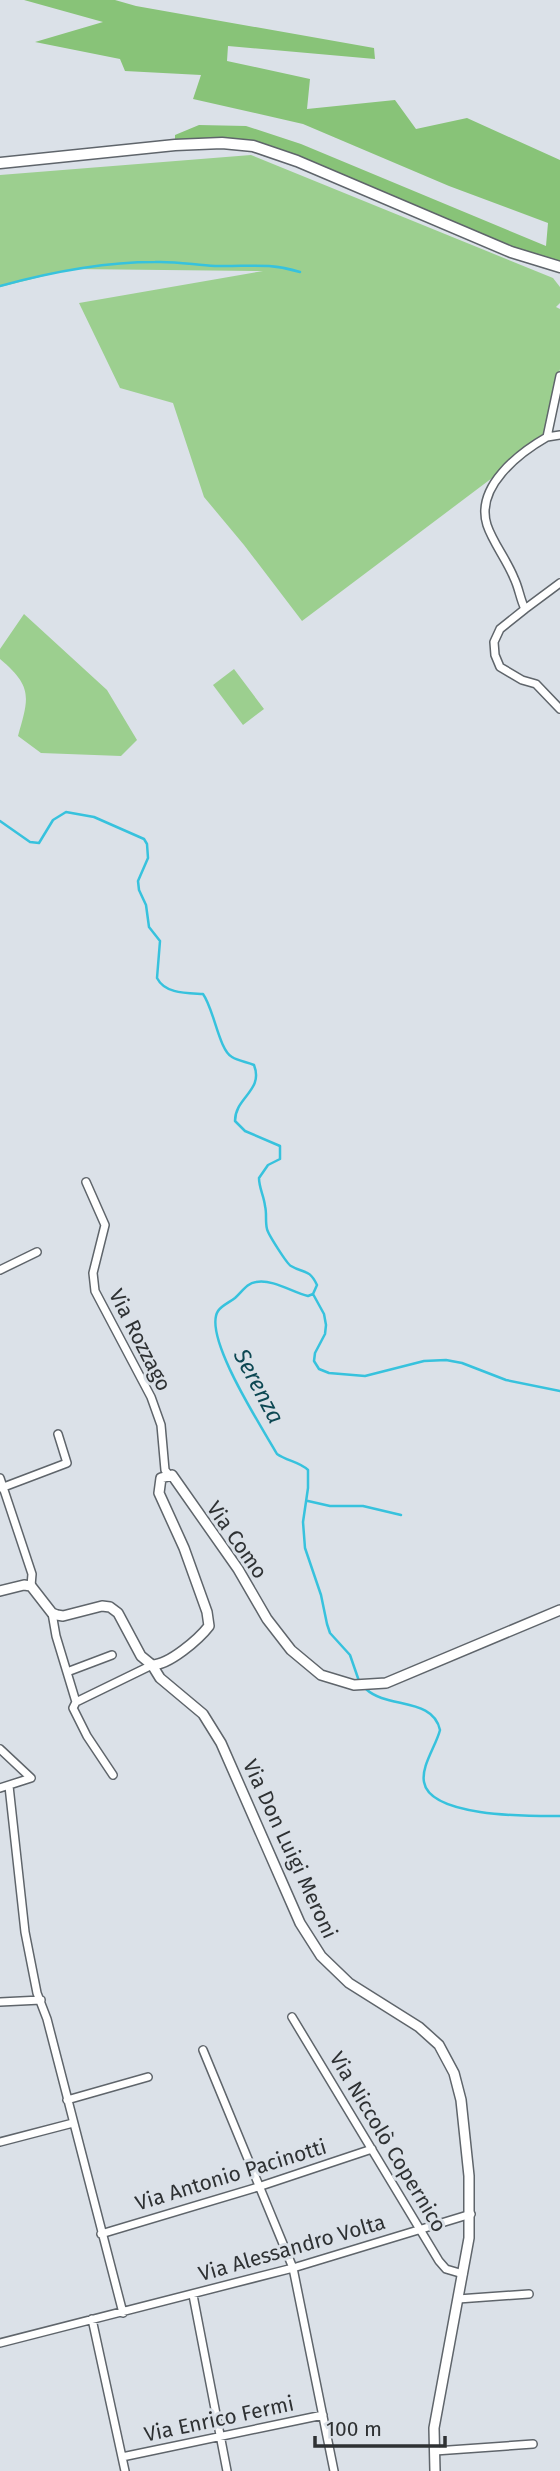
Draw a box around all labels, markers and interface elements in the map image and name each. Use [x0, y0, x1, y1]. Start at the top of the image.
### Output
street label: Via Rozzago [103, 1285, 177, 1395]
water label: Serenza [227, 1343, 290, 1428]
street label: Via Como [201, 1496, 273, 1584]
street label: Via Don Luigi Meroni [237, 1755, 343, 1943]
street label: Via Niccolò Copernico [324, 2047, 452, 2237]
street label: Via Antonio Pacinotti [132, 2134, 330, 2216]
street label: Via Alessandro Volta [195, 2209, 389, 2287]
street label: Via Enrico Fermi [142, 2390, 296, 2448]
scale bar [315, 2404, 444, 2448]
text: 100 m [326, 2416, 382, 2442]

